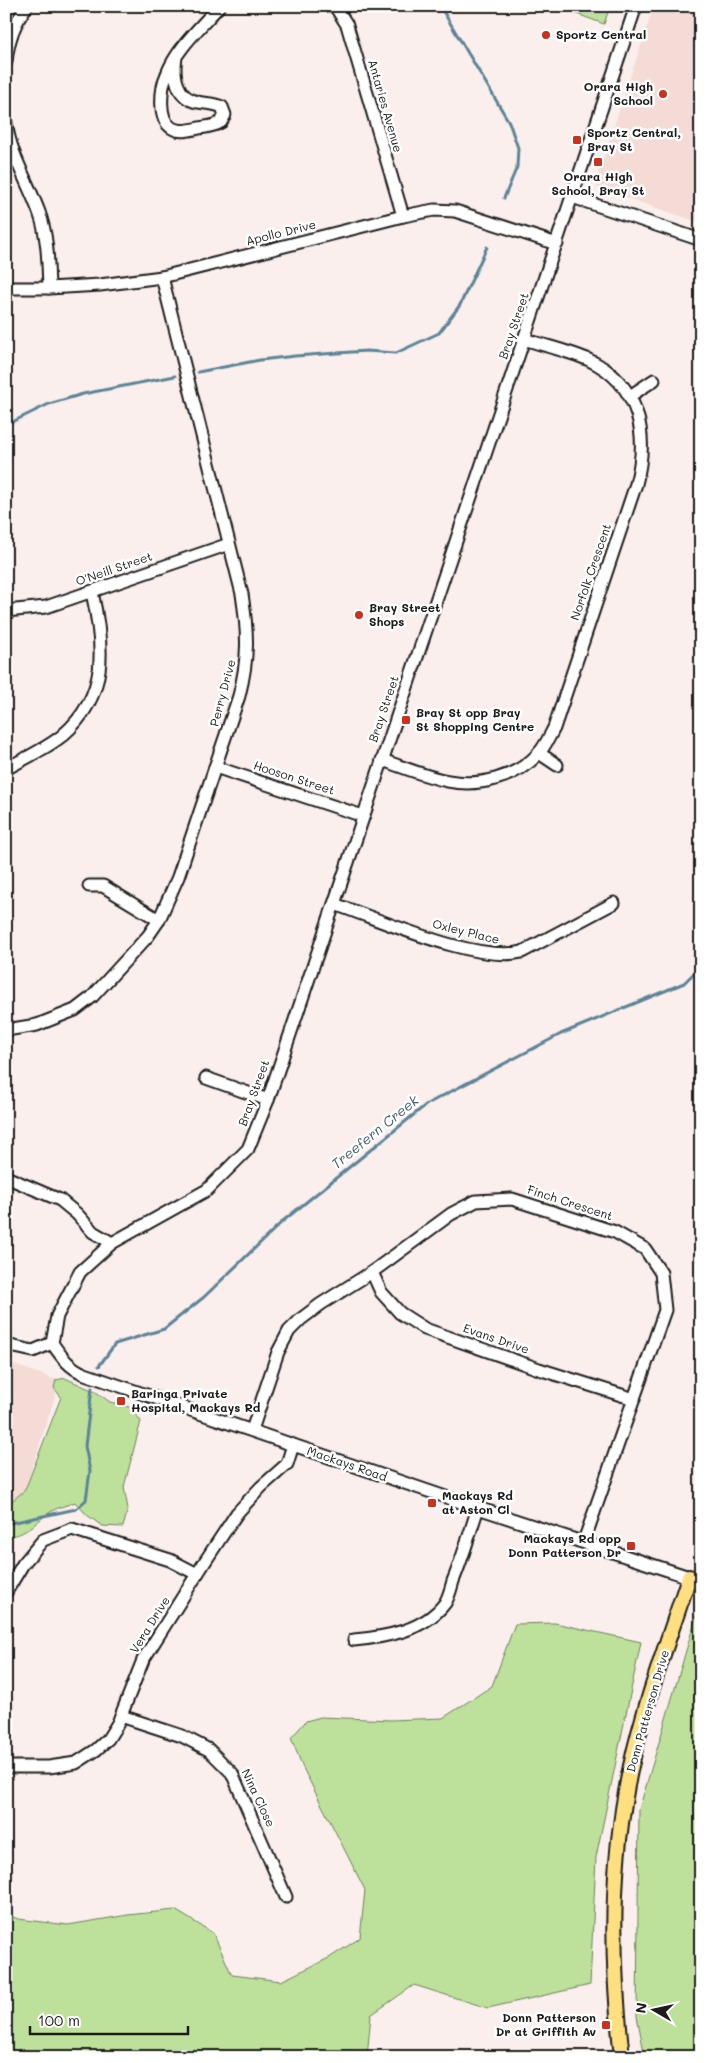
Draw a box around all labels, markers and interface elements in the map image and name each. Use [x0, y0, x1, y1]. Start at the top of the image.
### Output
place label: Sportz Central [556, 26, 646, 42]
marker: Sportz Central [540, 29, 552, 41]
street label: Antaries Avenue [365, 57, 407, 154]
place label: Orara High School [584, 78, 653, 108]
marker: Orara High School [657, 88, 669, 100]
place label: Sportz Central, Bray St [587, 124, 681, 154]
marker: Sportz Central, Bray St [571, 134, 583, 146]
marker: Orara High School, Bray St [592, 156, 604, 168]
place label: Orara High School, Bray St [552, 168, 644, 198]
street label: Apollo Drive [244, 216, 317, 248]
street label: Bray Street [494, 290, 532, 361]
street label: Norfolk Crescent [566, 521, 614, 622]
street label: O'Neill Street [73, 547, 154, 589]
place label: Bray Street Shops [369, 599, 440, 629]
marker: Bray Street Shops [353, 609, 365, 621]
street label: Perry Drive [205, 658, 239, 728]
street label: Bray Street [364, 673, 402, 744]
place label: Bray St opp Bray St Shopping Centre [416, 704, 534, 734]
marker: Bray St opp Bray St Shopping Centre [400, 714, 412, 726]
street label: Hooson Street [252, 756, 337, 798]
street label: Oxley Place [431, 915, 501, 947]
street label: Bray Street [234, 1057, 272, 1128]
water label: Treefern Creek [327, 1090, 423, 1173]
street label: Finch Crescent [526, 1181, 615, 1223]
street label: Evans Drive [461, 1319, 531, 1357]
place label: Baringa Private Hospital, Mackays Rd [131, 1385, 261, 1415]
marker: Baringa Private Hospital, Mackays Rd [115, 1395, 127, 1407]
street label: Mackays Road [305, 1442, 390, 1484]
place label: Mackays Rd at Aston Cl [442, 1487, 513, 1517]
marker: Mackays Rd at Aston Cl [426, 1497, 438, 1509]
place label: Mackays Rd opp Donn Patterson Dr [508, 1530, 621, 1560]
marker: Mackays Rd opp Donn Patterson Dr [625, 1540, 637, 1552]
street label: Vera Drive [125, 1593, 173, 1656]
street label: Donn Patterson Drive [622, 1648, 672, 1774]
street label: Nina Close [238, 1766, 279, 1829]
north arrow [630, 1986, 680, 2036]
text: N [630, 2001, 651, 2015]
scale bar [30, 2003, 188, 2035]
place label: Donn Patterson Dr at Griffith Av [496, 2009, 596, 2039]
text: 100 m [38, 2010, 80, 2030]
marker: Donn Patterson Dr at Griffith Av [600, 2019, 612, 2031]

